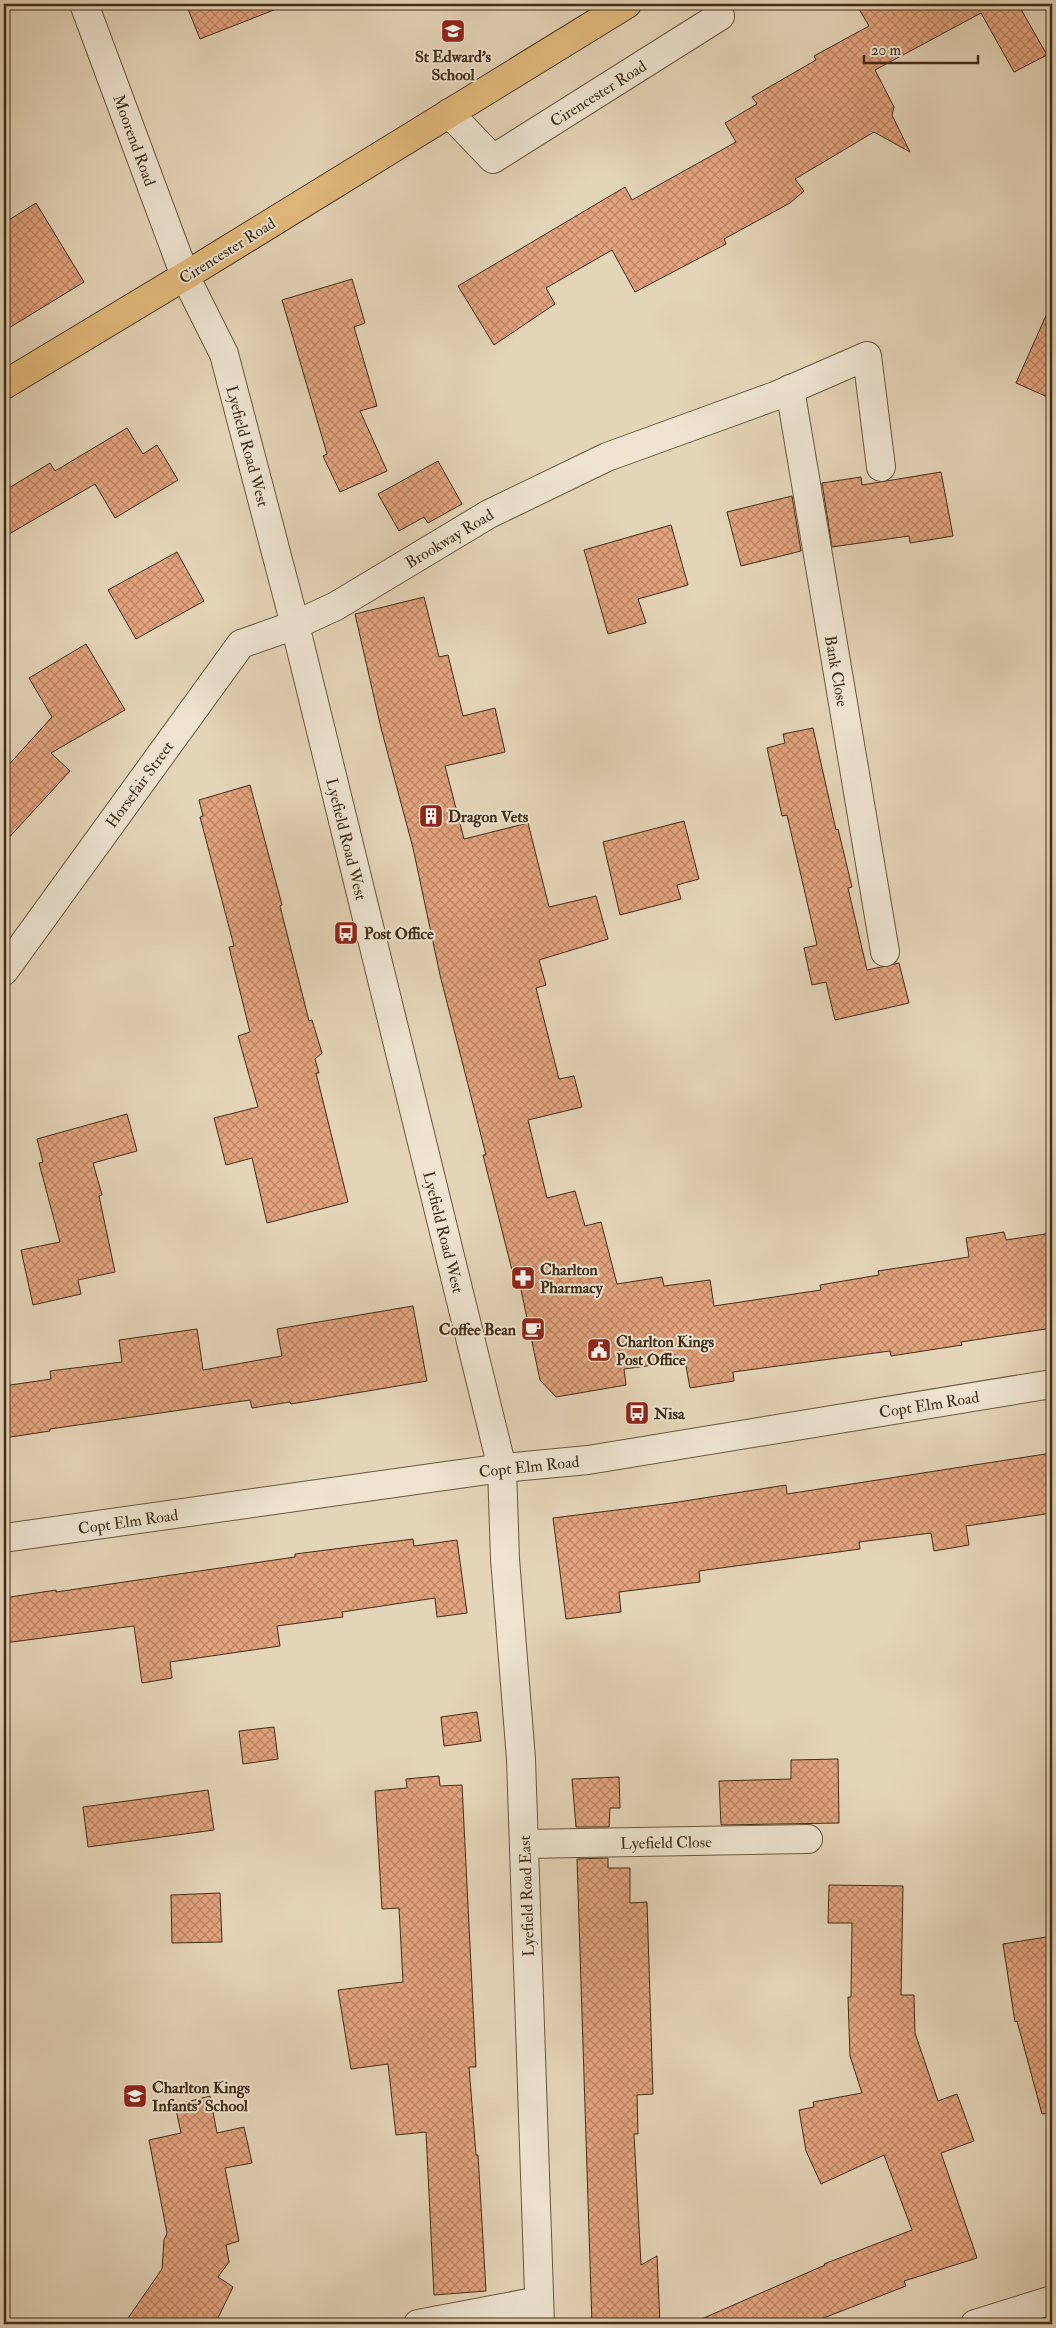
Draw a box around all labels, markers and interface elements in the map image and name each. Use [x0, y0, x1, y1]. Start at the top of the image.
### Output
school or university icon: St Edward's School [440, 18, 466, 44]
scale bar [864, 32, 977, 64]
text: 20 m [871, 41, 901, 60]
place label: St Edward's School [415, 47, 492, 85]
street label: Cirencester Road [547, 56, 651, 131]
street label: Moorend Road [108, 92, 160, 189]
street label: Cirencester Road [176, 213, 280, 288]
street label: Lyefield Road West [221, 383, 273, 509]
street label: Brookway Road [402, 505, 497, 573]
street label: Bank Close [820, 634, 852, 709]
street label: Horsefair Street [102, 737, 178, 832]
street label: Lyefield Road West [321, 776, 371, 902]
building icon: Dragon Vets [418, 803, 444, 829]
place label: Dragon Vets [448, 807, 529, 828]
bus stop icon: Post Office [333, 920, 359, 946]
place label: Post Office [364, 924, 434, 944]
street label: Lyefield Road West [418, 1169, 468, 1295]
place label: Charlton Pharmacy [540, 1260, 604, 1299]
pharmacy icon: Charlton Pharmacy [510, 1265, 536, 1291]
cafe icon: Coffee Bean [520, 1316, 546, 1342]
place label: Coffee Bean [439, 1320, 517, 1340]
place label: Charlton Kings Post Office [616, 1332, 715, 1370]
public building icon: Charlton Kings Post Office [586, 1337, 612, 1363]
street label: Copt Elm Road [878, 1387, 981, 1424]
bus stop icon: Nisa [624, 1400, 650, 1426]
place label: Nisa [653, 1404, 685, 1424]
street label: Copt Elm Road [478, 1452, 581, 1483]
street label: Copt Elm Road [77, 1505, 180, 1540]
street label: Lyefield Close [620, 1832, 712, 1854]
street label: Lyefield Road East [515, 1835, 539, 1957]
place label: Charlton Kings Infants' School [152, 2078, 251, 2116]
school or university icon: Charlton Kings Infants' School [122, 2083, 148, 2109]

